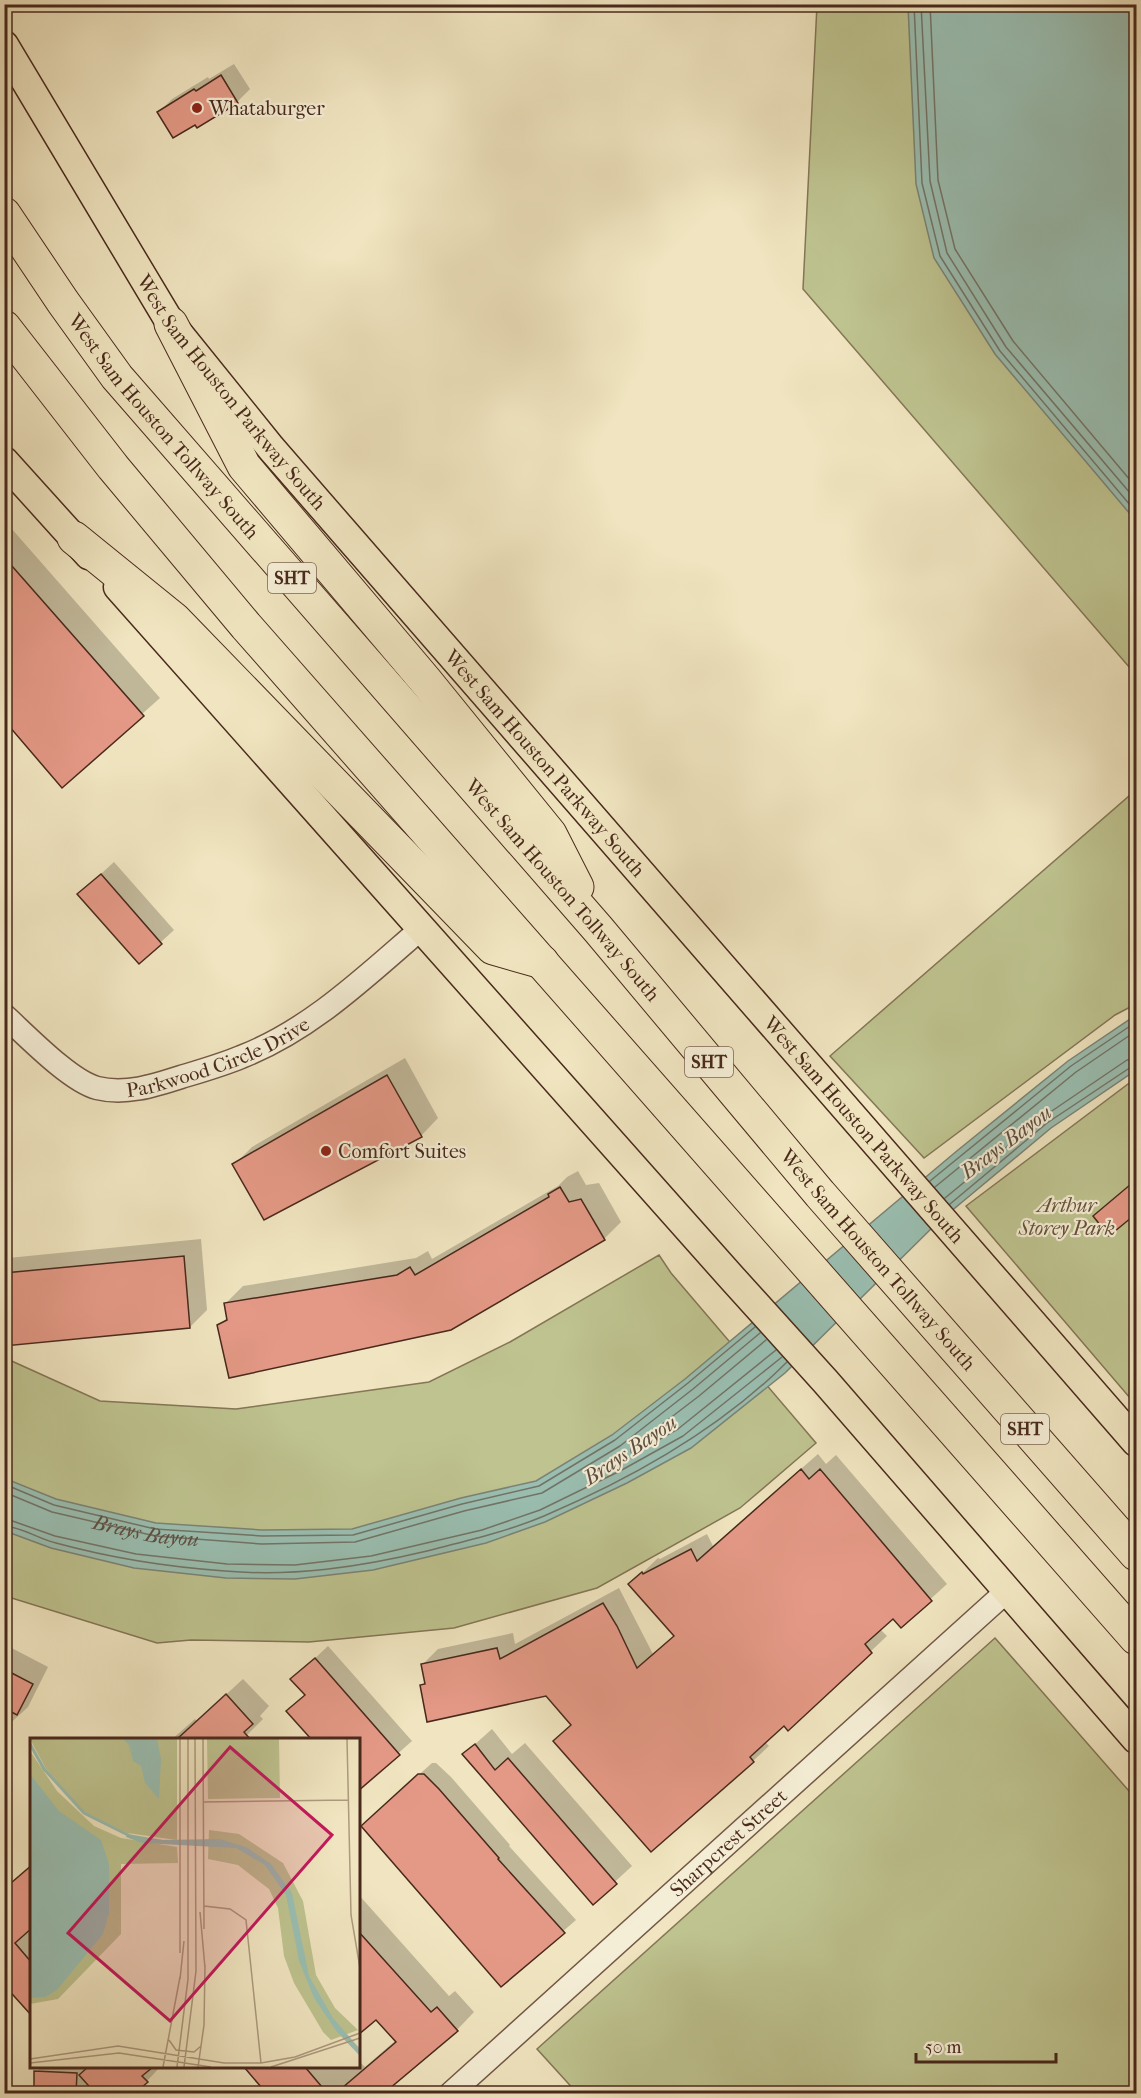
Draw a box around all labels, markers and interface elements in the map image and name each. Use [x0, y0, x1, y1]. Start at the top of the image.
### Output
place label: Whataburger [208, 97, 325, 120]
marker: Whataburger [190, 101, 204, 115]
street label: West Sam Houston Parkway South [132, 270, 331, 515]
street label: West Sam Houston Tollway South [63, 309, 264, 544]
road number: SHT [268, 563, 316, 593]
street label: West Sam Houston Parkway South [439, 644, 650, 882]
street label: West Sam Houston Tollway South [460, 774, 665, 1007]
street label: West Sam Houston Parkway South [758, 1011, 969, 1249]
street label: Parkwood Circle Drive [125, 1013, 314, 1102]
road number: SHT [685, 1047, 733, 1077]
water label: Brays Bayou [955, 1100, 1056, 1185]
place label: Comfort Suites [338, 1140, 466, 1163]
marker: Comfort Suites [319, 1144, 333, 1158]
street label: West Sam Houston Tollway South [775, 1144, 981, 1376]
park label: Arthur Storey Park [1018, 1194, 1115, 1240]
water label: Brays Bayou [578, 1410, 681, 1491]
road number: SHT [1001, 1414, 1049, 1444]
water label: Brays Bayou [89, 1510, 200, 1551]
inset map [30, 1738, 360, 2068]
street label: Sharpcrest Street [665, 1784, 792, 1902]
scale bar [916, 2026, 1056, 2064]
text: 50 m [925, 2037, 962, 2058]

